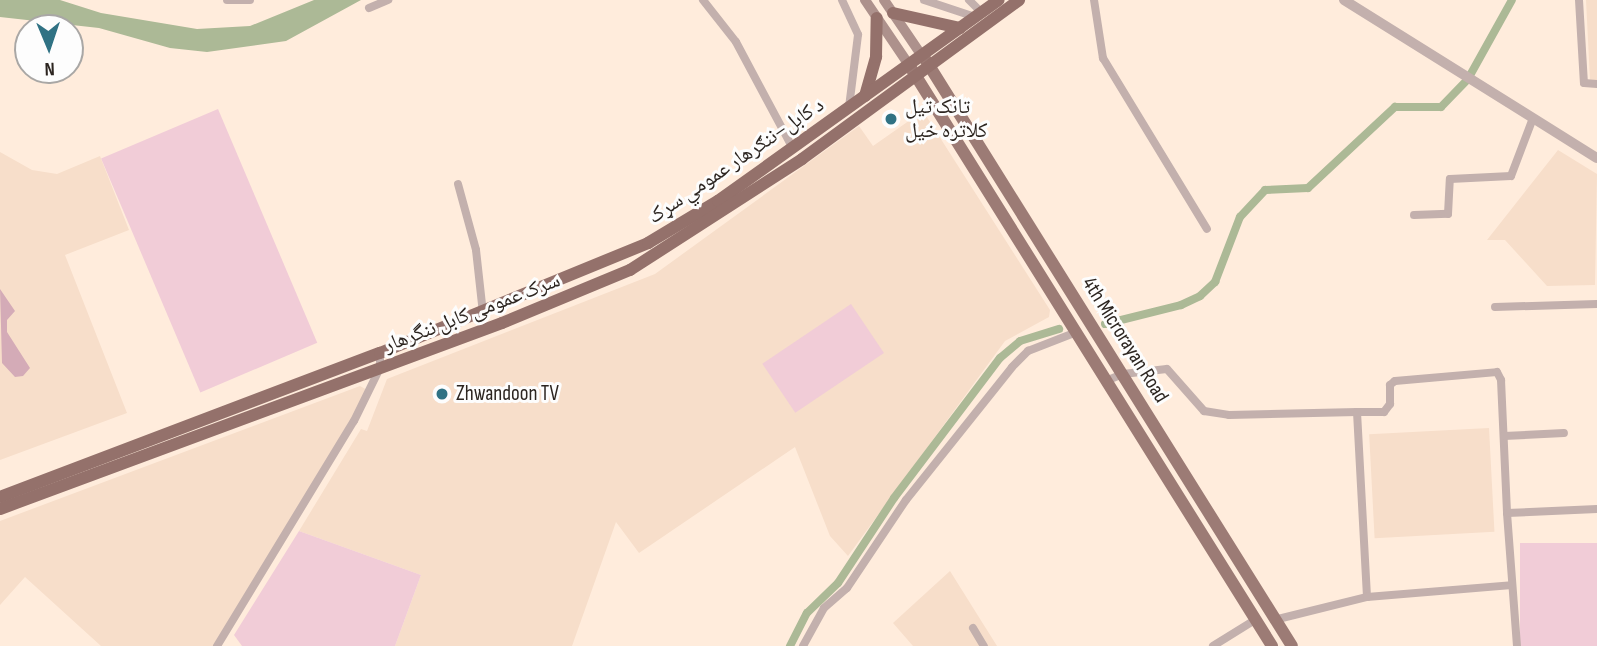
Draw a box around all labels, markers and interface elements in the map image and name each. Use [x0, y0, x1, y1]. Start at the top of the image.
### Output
north arrow [14, 14, 84, 84]
text: N [44, 57, 55, 80]
street label: د کابل–ننګرهار عمومي سړک [643, 93, 829, 229]
place label: تانک تیل کلاتره خیل [905, 94, 987, 144]
marker: تانک تیل کلاتره خیل [883, 111, 899, 127]
street label: سرک عمومی کابل ننگرهار [380, 268, 564, 358]
street label: 4th Microrayan Road [1076, 273, 1174, 407]
place label: Zhwandoon TV [456, 381, 559, 407]
marker: Zhwandoon TV [434, 386, 450, 402]

